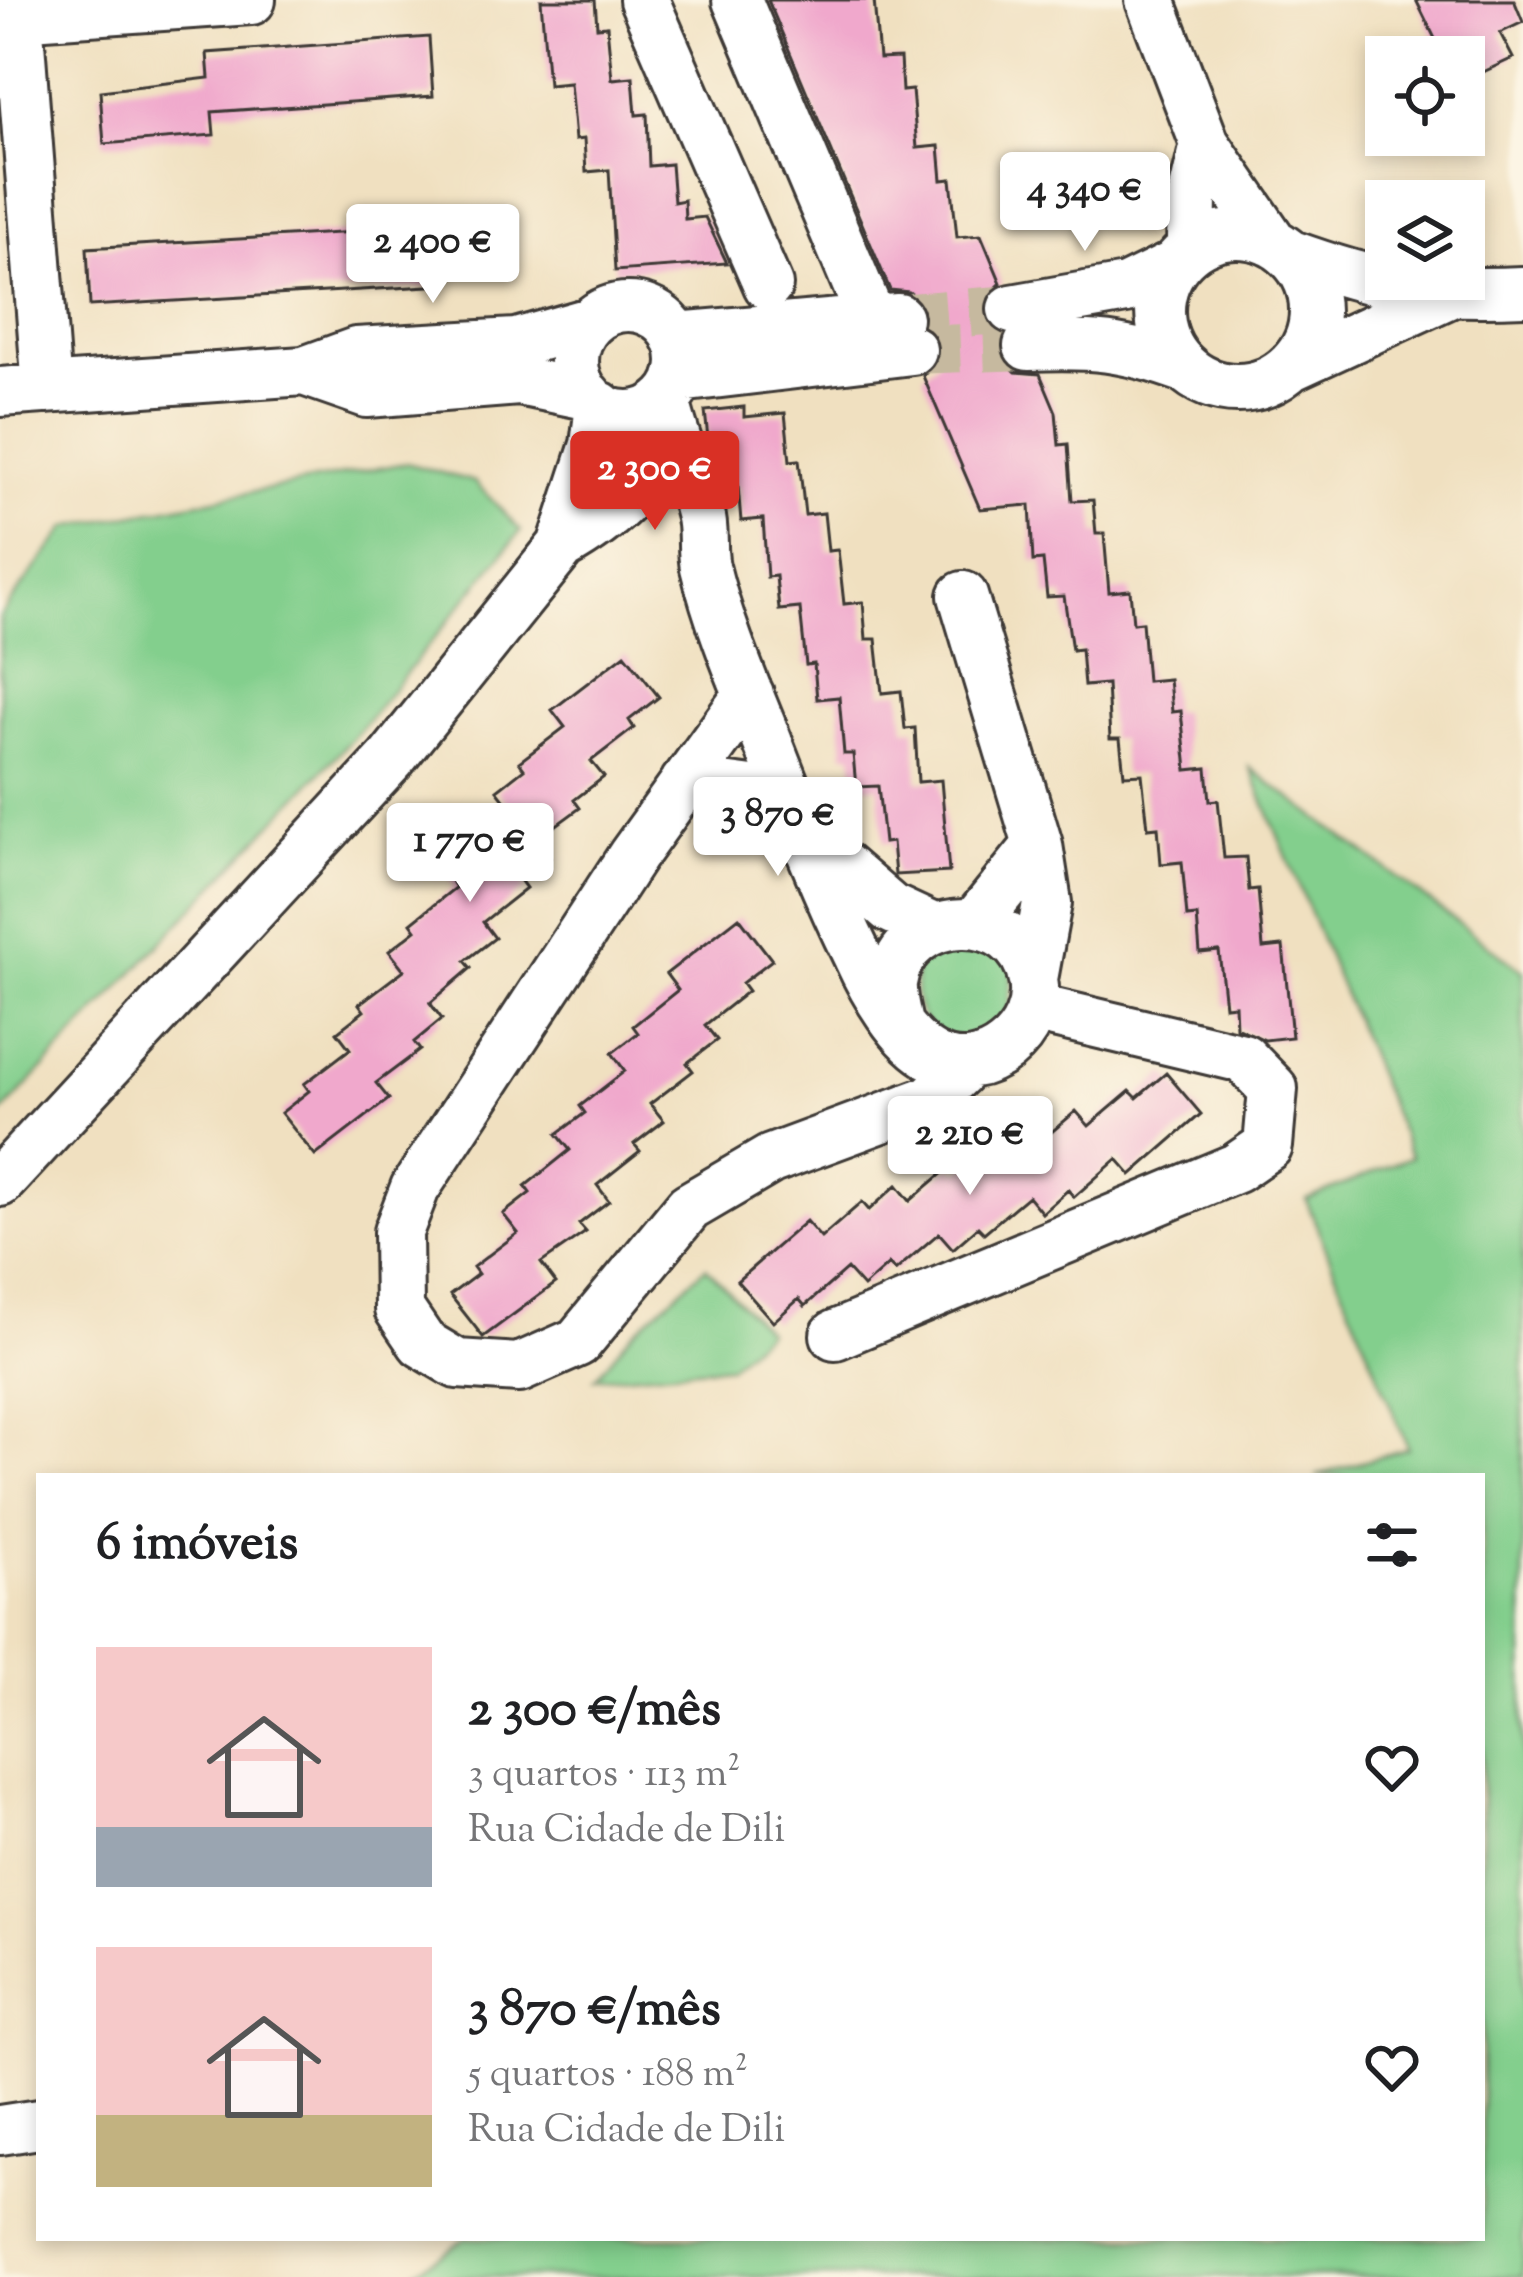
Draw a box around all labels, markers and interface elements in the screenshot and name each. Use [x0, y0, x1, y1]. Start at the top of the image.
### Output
map controls [1365, 36, 1485, 300]
button: locate [1365, 36, 1485, 156]
pin: 4 340 € [974, 152, 1196, 254]
text: 4 340 € [1027, 163, 1143, 219]
button: layers [1365, 180, 1485, 300]
pin: 2 400 € [322, 204, 544, 306]
text: 2 400 € [373, 215, 493, 271]
pin: 2 300 € [544, 431, 766, 533]
text: 2 300 € [597, 442, 713, 498]
pin: 3 870 € [667, 777, 889, 879]
text: 3 870 € [720, 788, 836, 844]
pin: 1 770 € [359, 803, 581, 905]
text: 1 770 € [414, 814, 526, 870]
pin: 2 210 € [859, 1096, 1081, 1198]
text: 2 210 € [915, 1107, 1025, 1163]
text: 6 imóveis [96, 1509, 298, 1582]
icon: filters [1359, 1512, 1425, 1578]
text: 2 300 €/mês [468, 1675, 721, 1748]
icon: home [192, 1695, 336, 1839]
icon: heart [1359, 1734, 1425, 1800]
text: 3 quartos · 113 m² [468, 1748, 740, 1804]
text: Rua Cidade de Dili [468, 1804, 785, 1860]
text: 3 870 €/mês [468, 1975, 721, 2048]
icon: home [192, 1995, 336, 2139]
icon: heart [1359, 2034, 1425, 2100]
text: 5 quartos · 188 m² [468, 2048, 748, 2104]
text: Rua Cidade de Dili [468, 2104, 785, 2160]

